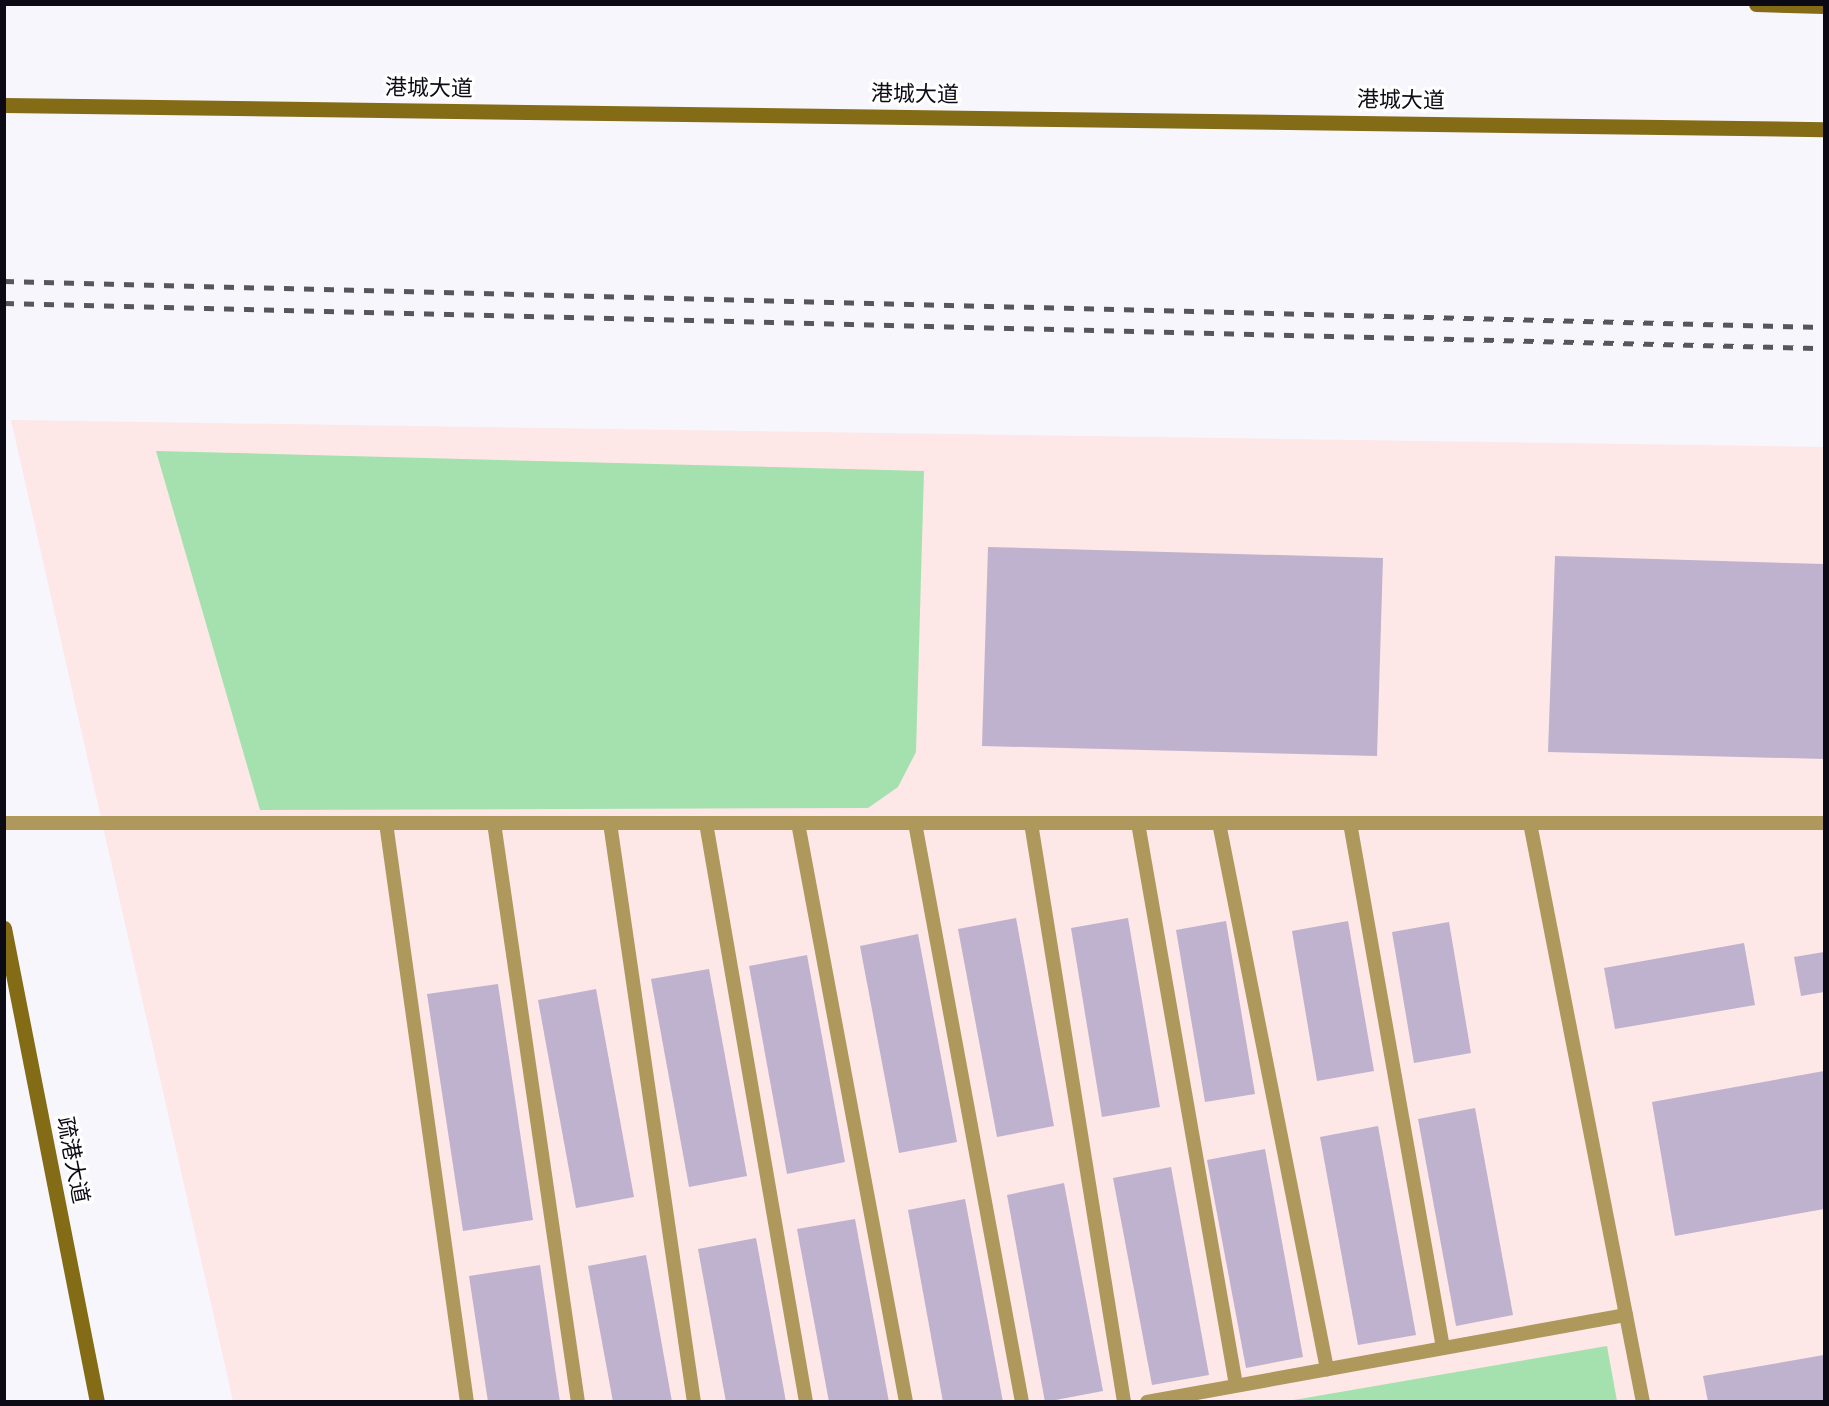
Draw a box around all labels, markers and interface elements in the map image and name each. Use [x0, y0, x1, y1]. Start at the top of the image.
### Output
street label: 港城大道 [385, 74, 473, 102]
street label: 港城大道 [871, 80, 959, 108]
street label: 港城大道 [1357, 86, 1445, 114]
street label: 疏港大道 [52, 1114, 94, 1206]

